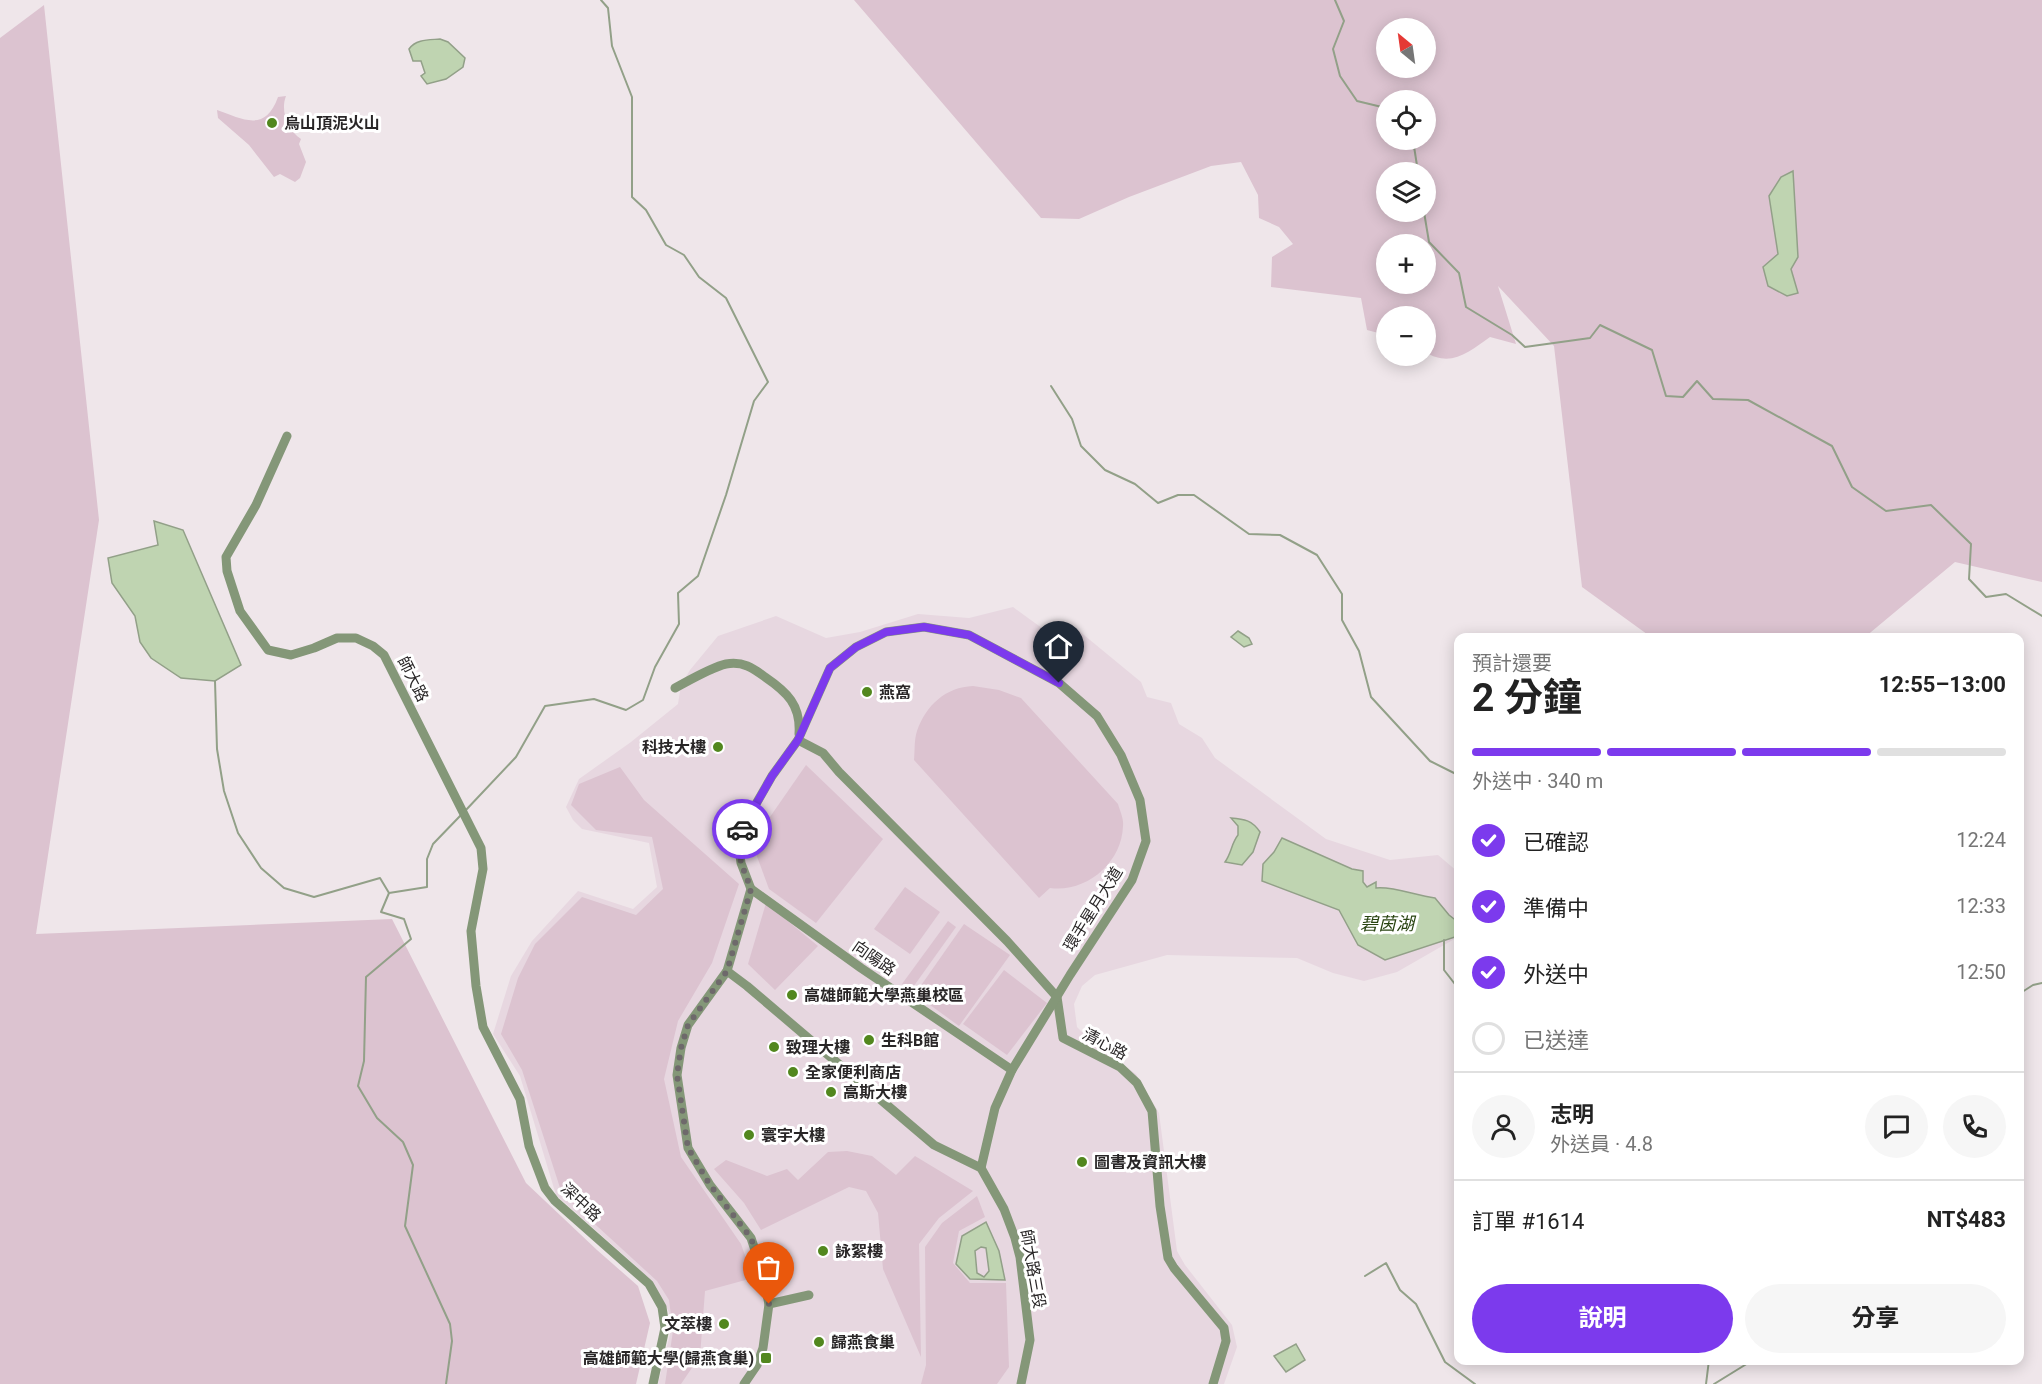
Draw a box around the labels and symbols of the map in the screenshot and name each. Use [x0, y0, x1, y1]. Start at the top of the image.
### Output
north arrow [1376, 18, 1436, 78]
place label: 烏山頂泥火山 [284, 114, 380, 133]
marker: 烏山頂泥火山 [265, 116, 279, 130]
pin [1033, 621, 1084, 683]
street label: 師大路 [394, 653, 432, 705]
place label: 燕窩 [879, 683, 911, 702]
marker: 燕窩 [860, 685, 874, 699]
place label: 科技大樓 [642, 738, 706, 757]
marker: 科技大樓 [711, 740, 725, 754]
courier [712, 799, 772, 859]
street label: 環手星月大道 [1060, 863, 1126, 955]
water label: 碧茵湖 [1360, 913, 1417, 934]
street label: 向陽路 [849, 936, 899, 980]
place label: 高雄師範大學燕巢校區 [804, 986, 964, 1005]
marker: 高雄師範大學燕巢校區 [785, 988, 799, 1002]
street label: 清心路 [1079, 1024, 1131, 1064]
place label: 生科B館 [881, 1031, 939, 1050]
marker: 生科B館 [862, 1033, 876, 1047]
place label: 致理大樓 [786, 1038, 850, 1057]
marker: 致理大樓 [767, 1040, 781, 1054]
place label: 全家便利商店 [805, 1063, 901, 1082]
marker: 全家便利商店 [786, 1065, 800, 1079]
place label: 高斯大樓 [843, 1083, 907, 1102]
marker: 高斯大樓 [824, 1085, 838, 1099]
place label: 寰宇大樓 [761, 1126, 825, 1145]
marker: 寰宇大樓 [742, 1128, 756, 1142]
place label: 圖書及資訊大樓 [1094, 1153, 1206, 1172]
marker: 圖書及資訊大樓 [1075, 1155, 1089, 1169]
street label: 深中路 [557, 1179, 605, 1225]
street label: 師大路三段 [1017, 1228, 1049, 1310]
pin [743, 1242, 794, 1304]
place label: 詠絮樓 [835, 1242, 883, 1261]
marker: 詠絮樓 [816, 1244, 830, 1258]
place label: 文萃樓 [664, 1315, 712, 1334]
marker: 文萃樓 [717, 1317, 731, 1331]
place label: 歸燕食巢 [831, 1333, 895, 1352]
marker: 歸燕食巢 [812, 1335, 826, 1349]
place label: 高雄師範大學(歸燕食巢) [583, 1349, 754, 1368]
marker: 高雄師範大學(歸燕食巢) [759, 1351, 773, 1365]

